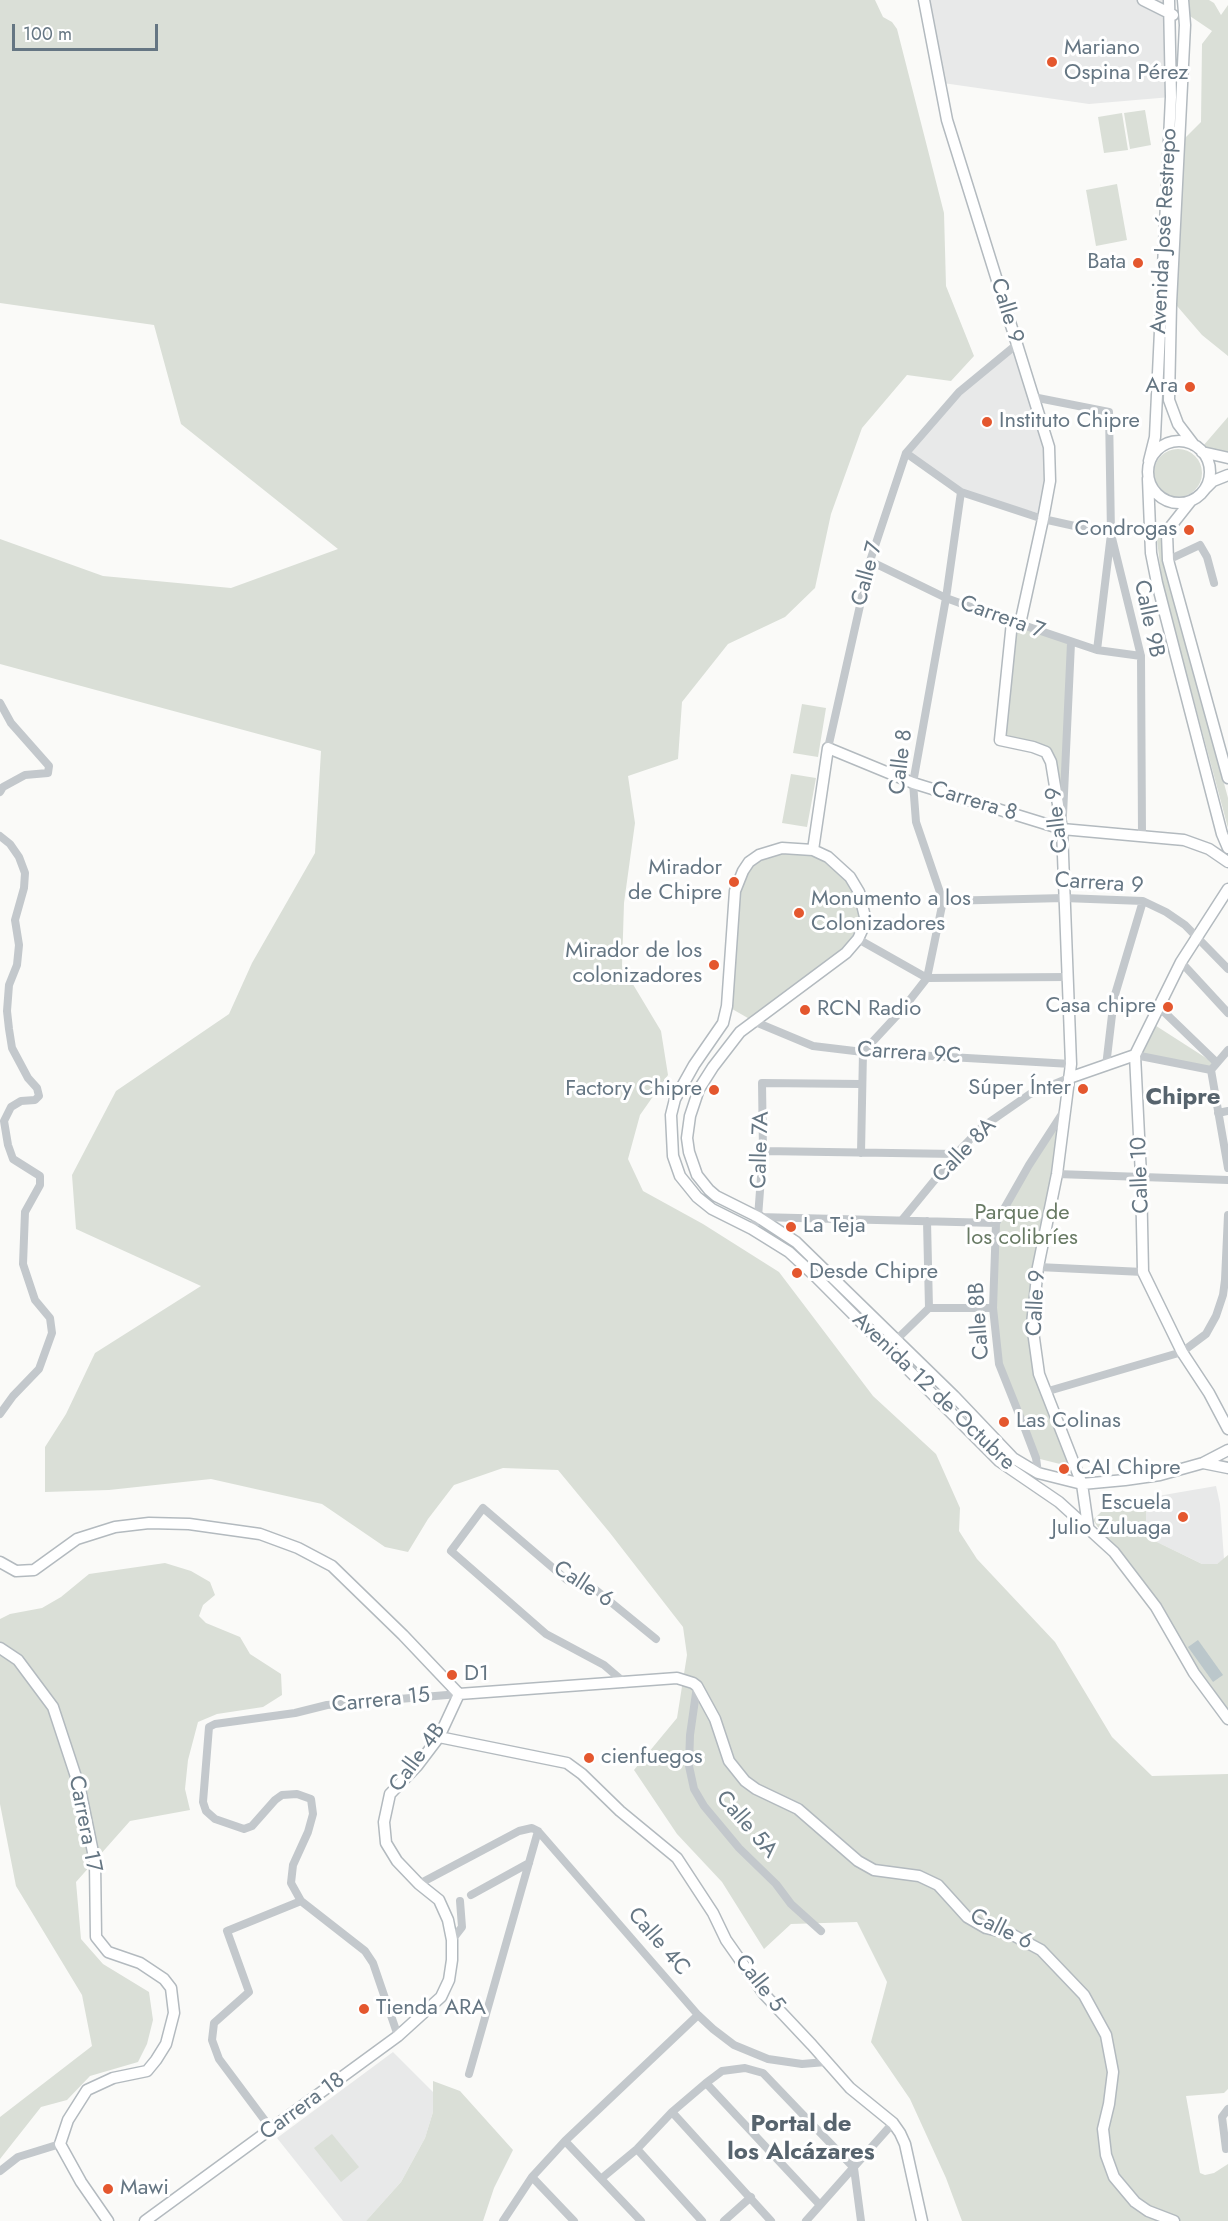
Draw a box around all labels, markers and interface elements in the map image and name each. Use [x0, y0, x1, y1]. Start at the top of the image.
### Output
scale bar [15, 12, 160, 50]
text: 100 m [23, 21, 72, 47]
place label: Mariano Ospina Pérez [1064, 36, 1188, 88]
marker: Mariano Ospina Pérez [1045, 55, 1059, 69]
street label: Avenida José Restrepo [1146, 127, 1184, 335]
place label: Bata [1087, 250, 1126, 276]
marker: Bata [1131, 256, 1145, 270]
street label: Calle 9 [984, 275, 1028, 347]
place label: Ara [1145, 374, 1178, 400]
marker: Ara [1183, 380, 1197, 394]
place label: Instituto Chipre [999, 409, 1140, 435]
marker: Instituto Chipre [980, 415, 994, 429]
place label: Condrogas [1075, 517, 1177, 543]
marker: Condrogas [1182, 523, 1196, 537]
street label: Calle 7 [847, 539, 889, 609]
street label: Calle 9B [1127, 578, 1169, 660]
street label: Carrera 7 [956, 591, 1048, 645]
street label: Calle 8 [885, 728, 919, 796]
street label: Carrera 8 [928, 776, 1020, 828]
street label: Calle 9 [1041, 786, 1075, 854]
place label: Mirador de Chipre [628, 856, 722, 908]
street label: Carrera 9 [1054, 868, 1144, 900]
marker: Mirador de Chipre [727, 875, 741, 889]
place label: Monumento a los Colonizadores [811, 887, 971, 938]
marker: Monumento a los Colonizadores [792, 906, 806, 920]
place label: Mirador de los colonizadores [565, 939, 702, 990]
marker: Mirador de los colonizadores [707, 958, 721, 972]
place label: Casa chipre [1045, 994, 1156, 1020]
place label: RCN Radio [817, 997, 921, 1023]
marker: Casa chipre [1161, 1000, 1175, 1014]
marker: RCN Radio [798, 1003, 812, 1017]
street label: Carrera 9C [856, 1037, 962, 1071]
place label: Súper Ínter [968, 1076, 1071, 1102]
place label: Factory Chipre [565, 1077, 702, 1103]
marker: Súper Ínter [1076, 1082, 1090, 1096]
marker: Factory Chipre [707, 1083, 721, 1097]
district label: Chipre [1145, 1084, 1221, 1112]
street label: Calle 7A [746, 1111, 776, 1189]
street label: Calle 8A [928, 1113, 1002, 1189]
street label: Calle 10 [1126, 1136, 1156, 1214]
park label: Parque de los colibríes [966, 1201, 1078, 1252]
place label: La Teja [803, 1214, 866, 1240]
marker: La Teja [784, 1220, 798, 1234]
place label: Desde Chipre [809, 1260, 938, 1286]
marker: Desde Chipre [790, 1266, 804, 1280]
street label: Calle 9 [1022, 1269, 1052, 1337]
street label: Calle 8B [964, 1281, 996, 1361]
street label: Avenida 12 de Octubre [846, 1307, 1020, 1477]
place label: Las Colinas [1016, 1409, 1121, 1435]
marker: Las Colinas [997, 1415, 1011, 1429]
place label: CAI Chipre [1076, 1456, 1181, 1482]
marker: CAI Chipre [1057, 1462, 1071, 1476]
place label: Escuela Julio Zuluaga [1052, 1491, 1171, 1542]
marker: Escuela Julio Zuluaga [1176, 1510, 1190, 1524]
street label: Calle 6 [548, 1556, 618, 1614]
place label: D1 [464, 1662, 489, 1688]
marker: D1 [445, 1668, 459, 1682]
street label: Carrera 15 [331, 1683, 431, 1719]
street label: Calle 4B [384, 1718, 452, 1798]
place label: cienfuegos [601, 1745, 703, 1771]
marker: cienfuegos [582, 1751, 596, 1765]
street label: Carrera 17 [62, 1773, 106, 1875]
street label: Calle 5A [710, 1786, 782, 1864]
street label: Calle 4C [621, 1903, 695, 1981]
street label: Calle 6 [965, 1904, 1037, 1956]
street label: Calle 5 [728, 1950, 790, 2018]
place label: Tienda ARA [376, 1996, 486, 2022]
marker: Tienda ARA [357, 2002, 371, 2016]
street label: Carrera 18 [255, 2067, 351, 2147]
district label: Portal de los Alcázares [727, 2111, 875, 2167]
place label: Mawi [120, 2176, 169, 2202]
marker: Mawi [101, 2182, 115, 2196]

